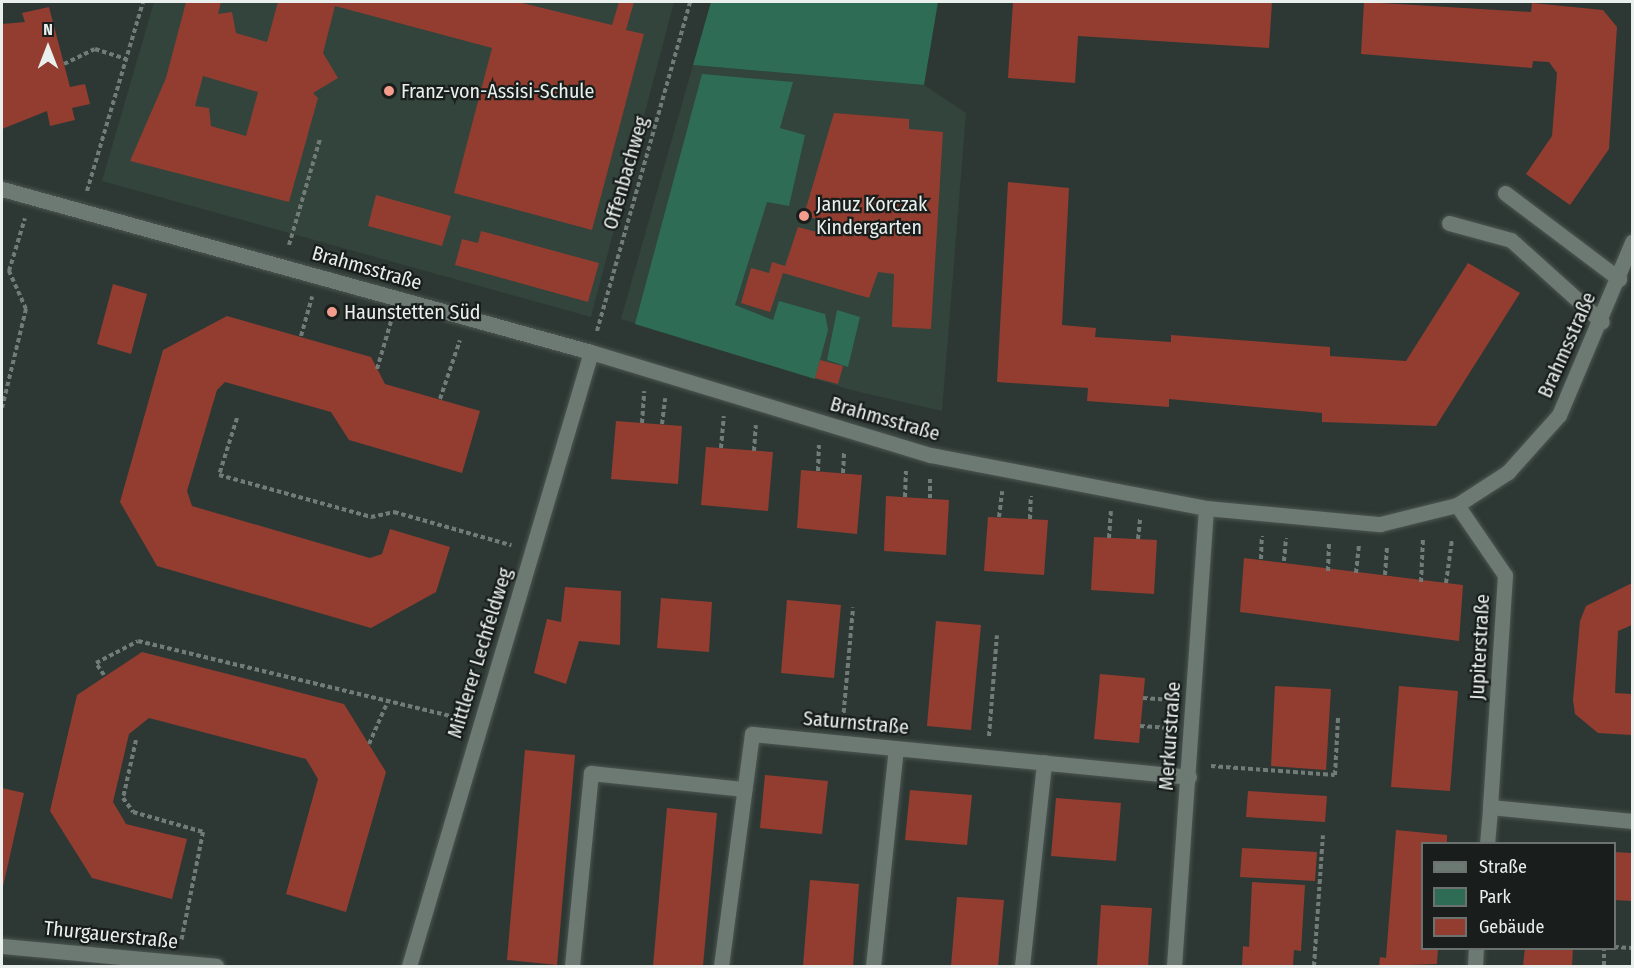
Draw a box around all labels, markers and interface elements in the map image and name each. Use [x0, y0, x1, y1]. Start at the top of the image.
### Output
north arrow [18, 18, 78, 78]
text: N [43, 20, 53, 39]
place label: Franz-von-Assisi-Schule [401, 79, 594, 103]
marker: Franz-von-Assisi-Schule [382, 84, 396, 98]
street label: Offenbachweg [598, 114, 654, 232]
place label: Januz Korczak Kindergarten [816, 192, 927, 239]
marker: Januz Korczak Kindergarten [797, 209, 811, 223]
street label: Brahmsstraße [309, 241, 425, 295]
street label: Brahmsstraße [1533, 288, 1601, 402]
place label: Haunstetten Süd [344, 300, 481, 324]
marker: Haunstetten Süd [325, 305, 339, 319]
street label: Brahmsstraße [827, 392, 943, 446]
street label: Mittlerer Lechfeldweg [443, 565, 517, 741]
street label: Jupiterstraße [1465, 593, 1495, 701]
street label: Merkurstraße [1154, 681, 1186, 791]
street label: Saturnstraße [802, 706, 910, 740]
legend [1421, 842, 1616, 950]
text: Straße [1479, 856, 1527, 878]
text: Park [1479, 886, 1511, 908]
street label: Thurgauerstraße [43, 916, 179, 954]
text: Gebäude [1479, 916, 1544, 938]

